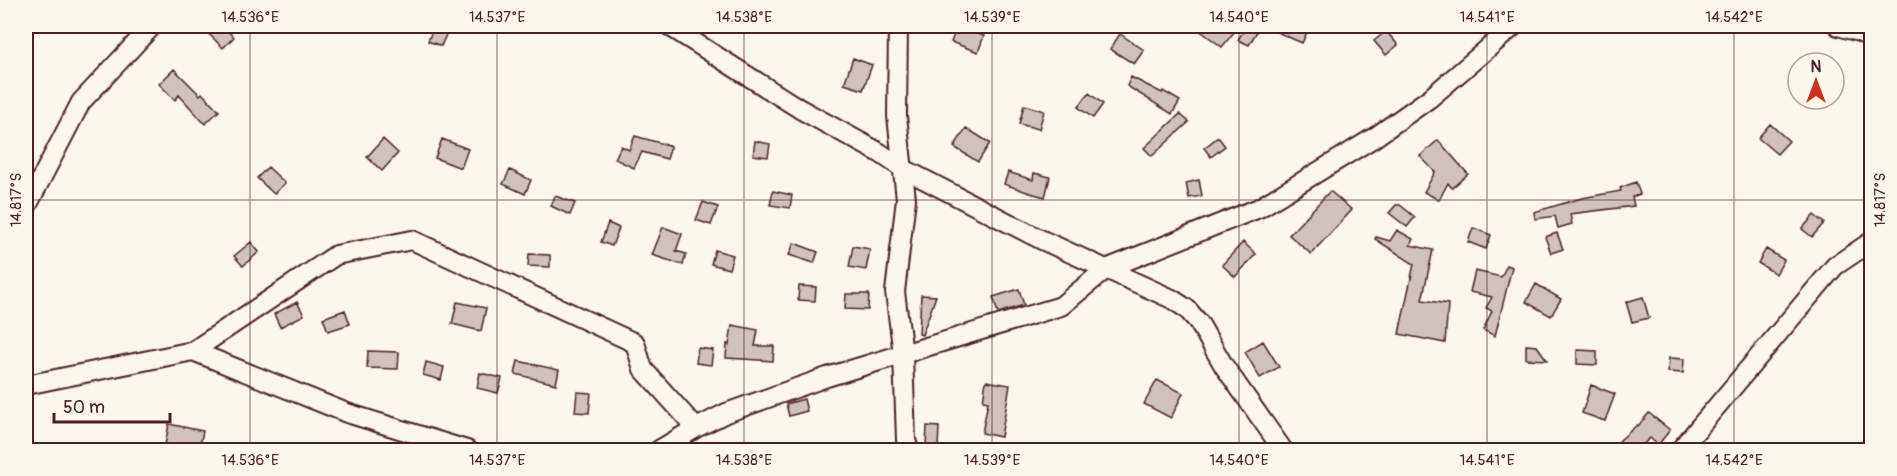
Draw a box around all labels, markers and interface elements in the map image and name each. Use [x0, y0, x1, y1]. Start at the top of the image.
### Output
text: 14.536°E [221, 8, 279, 27]
text: 14.537°E [469, 8, 526, 27]
text: 14.538°E [716, 8, 772, 27]
text: 14.539°E [964, 8, 1020, 27]
text: 14.540°E [1209, 8, 1269, 27]
text: 14.541°E [1460, 8, 1515, 27]
text: 14.542°E [1705, 8, 1763, 27]
north arrow [1786, 51, 1846, 111]
text: N [1811, 57, 1822, 77]
text: 14.817°S [7, 173, 26, 227]
text: 14.817°S [1871, 173, 1890, 227]
scale bar [54, 386, 170, 424]
text: 50 m [63, 396, 105, 419]
text: 14.536°E [221, 451, 279, 470]
text: 14.537°E [469, 451, 526, 470]
text: 14.538°E [716, 451, 772, 470]
text: 14.539°E [964, 451, 1020, 470]
text: 14.540°E [1209, 451, 1269, 470]
text: 14.541°E [1460, 451, 1515, 470]
text: 14.542°E [1705, 451, 1763, 470]

